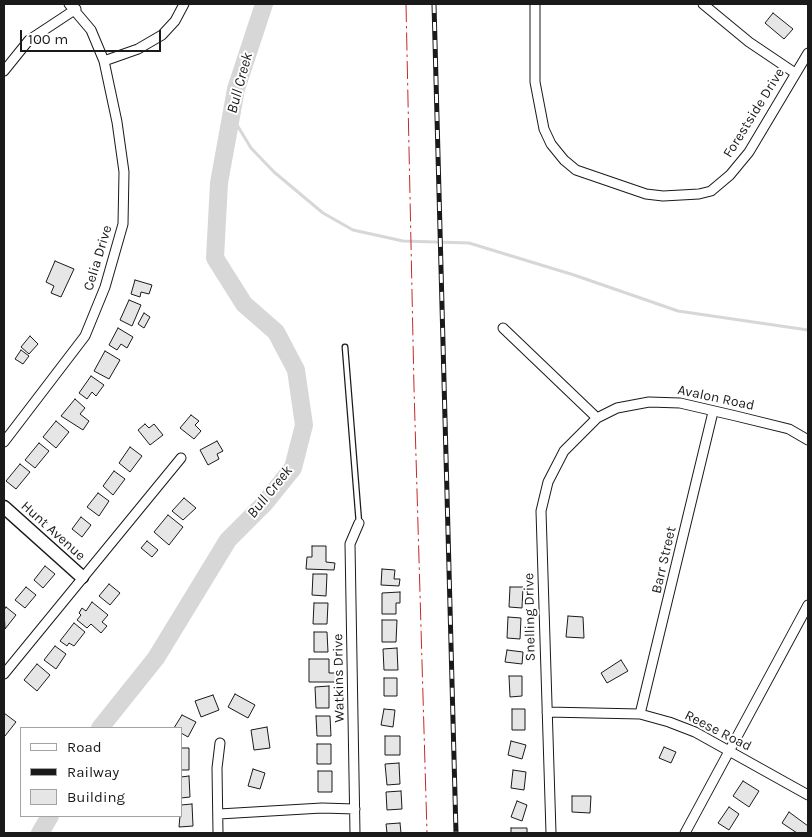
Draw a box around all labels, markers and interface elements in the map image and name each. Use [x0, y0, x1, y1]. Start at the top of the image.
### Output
scale bar [22, 20, 164, 52]
text: 100 m [28, 30, 68, 48]
water label: Bull Creek [223, 51, 257, 115]
street label: Forestside Drive [720, 65, 788, 161]
street label: Celia Drive [80, 223, 116, 293]
street label: Avalon Road [676, 382, 756, 414]
water label: Bull Creek [243, 462, 297, 522]
street label: Hunt Avenue [17, 498, 89, 564]
street label: Barr Street [648, 525, 680, 595]
street label: Snelling Drive [521, 573, 539, 661]
street label: Watkins Drive [330, 633, 348, 723]
street label: Reese Road [682, 707, 754, 755]
legend [20, 727, 182, 817]
text: Road [67, 738, 102, 756]
text: Railway [67, 763, 119, 781]
text: Building [67, 788, 125, 806]

